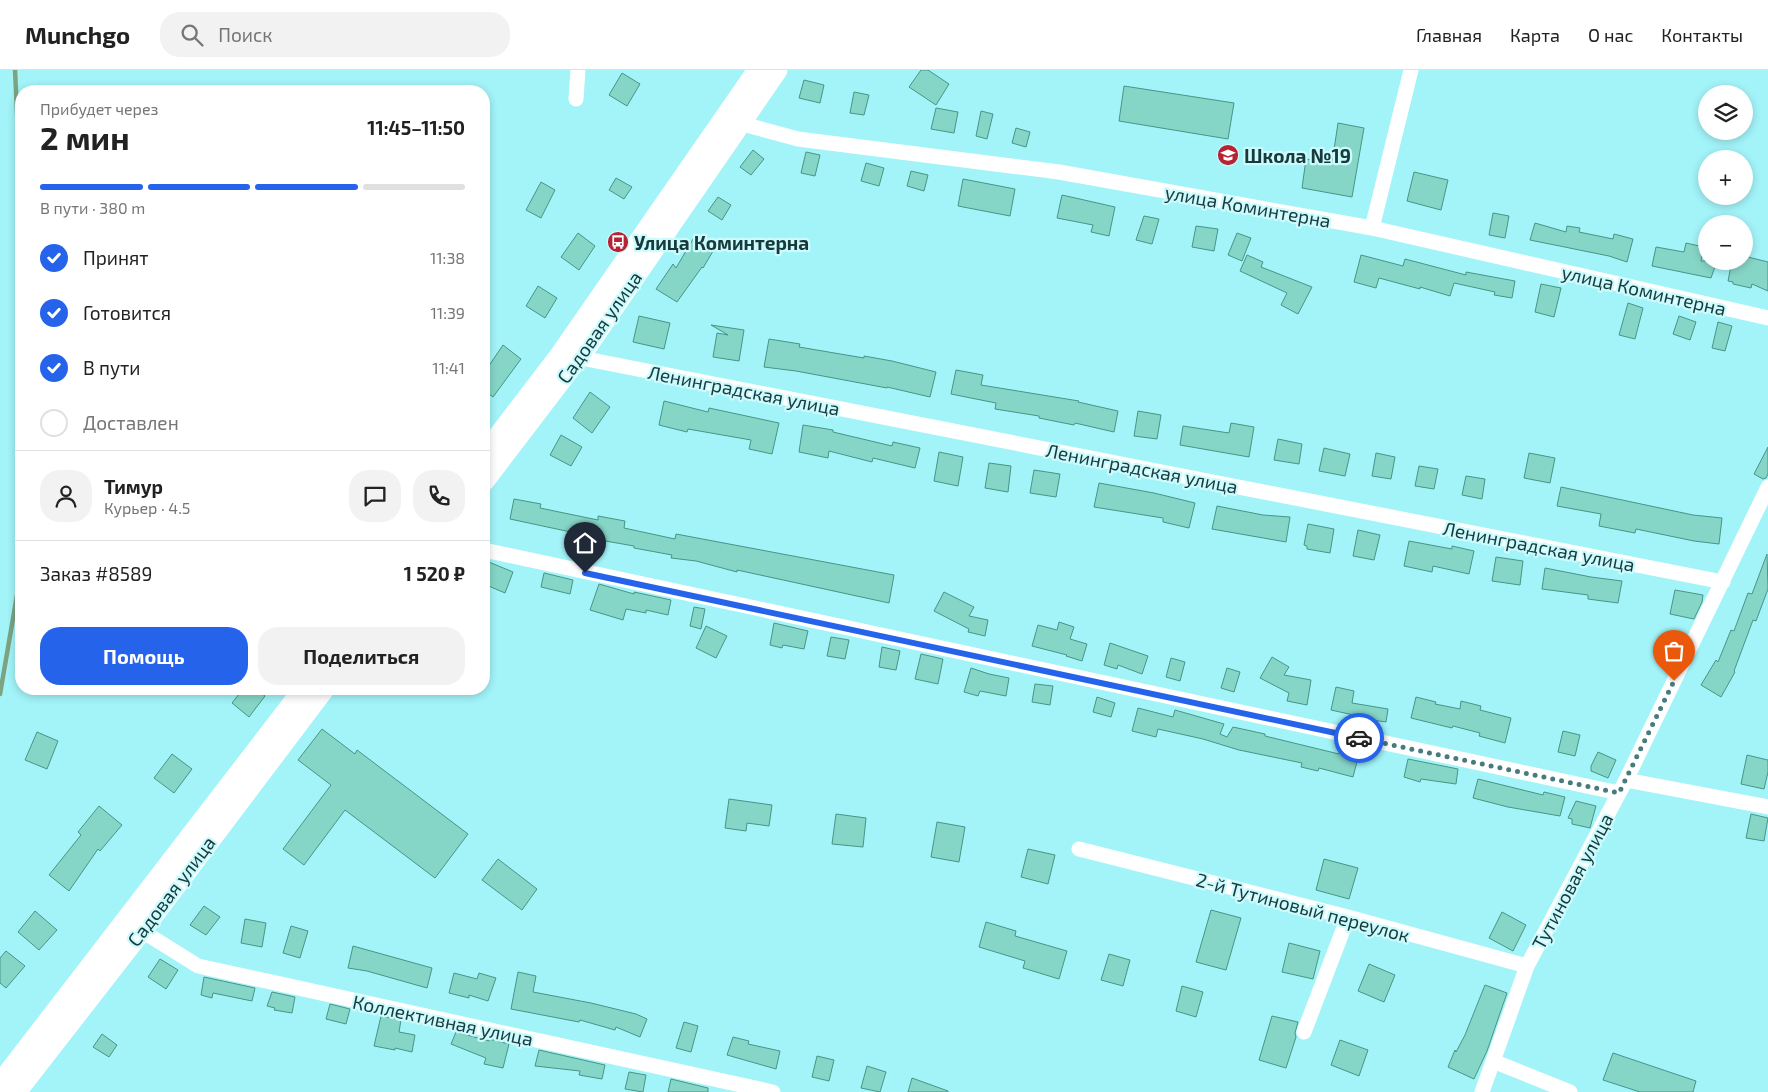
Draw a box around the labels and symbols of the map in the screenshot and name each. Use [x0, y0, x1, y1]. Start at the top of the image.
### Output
school or university icon: Школа №19 [1216, 143, 1240, 167]
place label: Школа №19 [1244, 144, 1351, 167]
street label: улица Коминтерна [1163, 180, 1333, 233]
bus stop icon: Улица Коминтерна [606, 230, 630, 254]
place label: Улица Коминтерна [634, 231, 809, 254]
street label: улица Коминтерна [1559, 260, 1728, 321]
street label: Садовая улица [552, 266, 647, 388]
street label: Ленинградская улица [646, 360, 842, 421]
street label: Ленинградская улица [1044, 438, 1240, 499]
street label: Ленинградская улица [1441, 516, 1637, 577]
pin [564, 522, 606, 573]
pin [1653, 630, 1695, 681]
courier [1334, 713, 1384, 763]
street label: Тутиновая улица [1526, 809, 1618, 953]
street label: Садовая улица [122, 831, 221, 951]
street label: 2-й Тутиновый переулок [1193, 867, 1412, 948]
street label: Коллективная улица [350, 990, 535, 1051]

